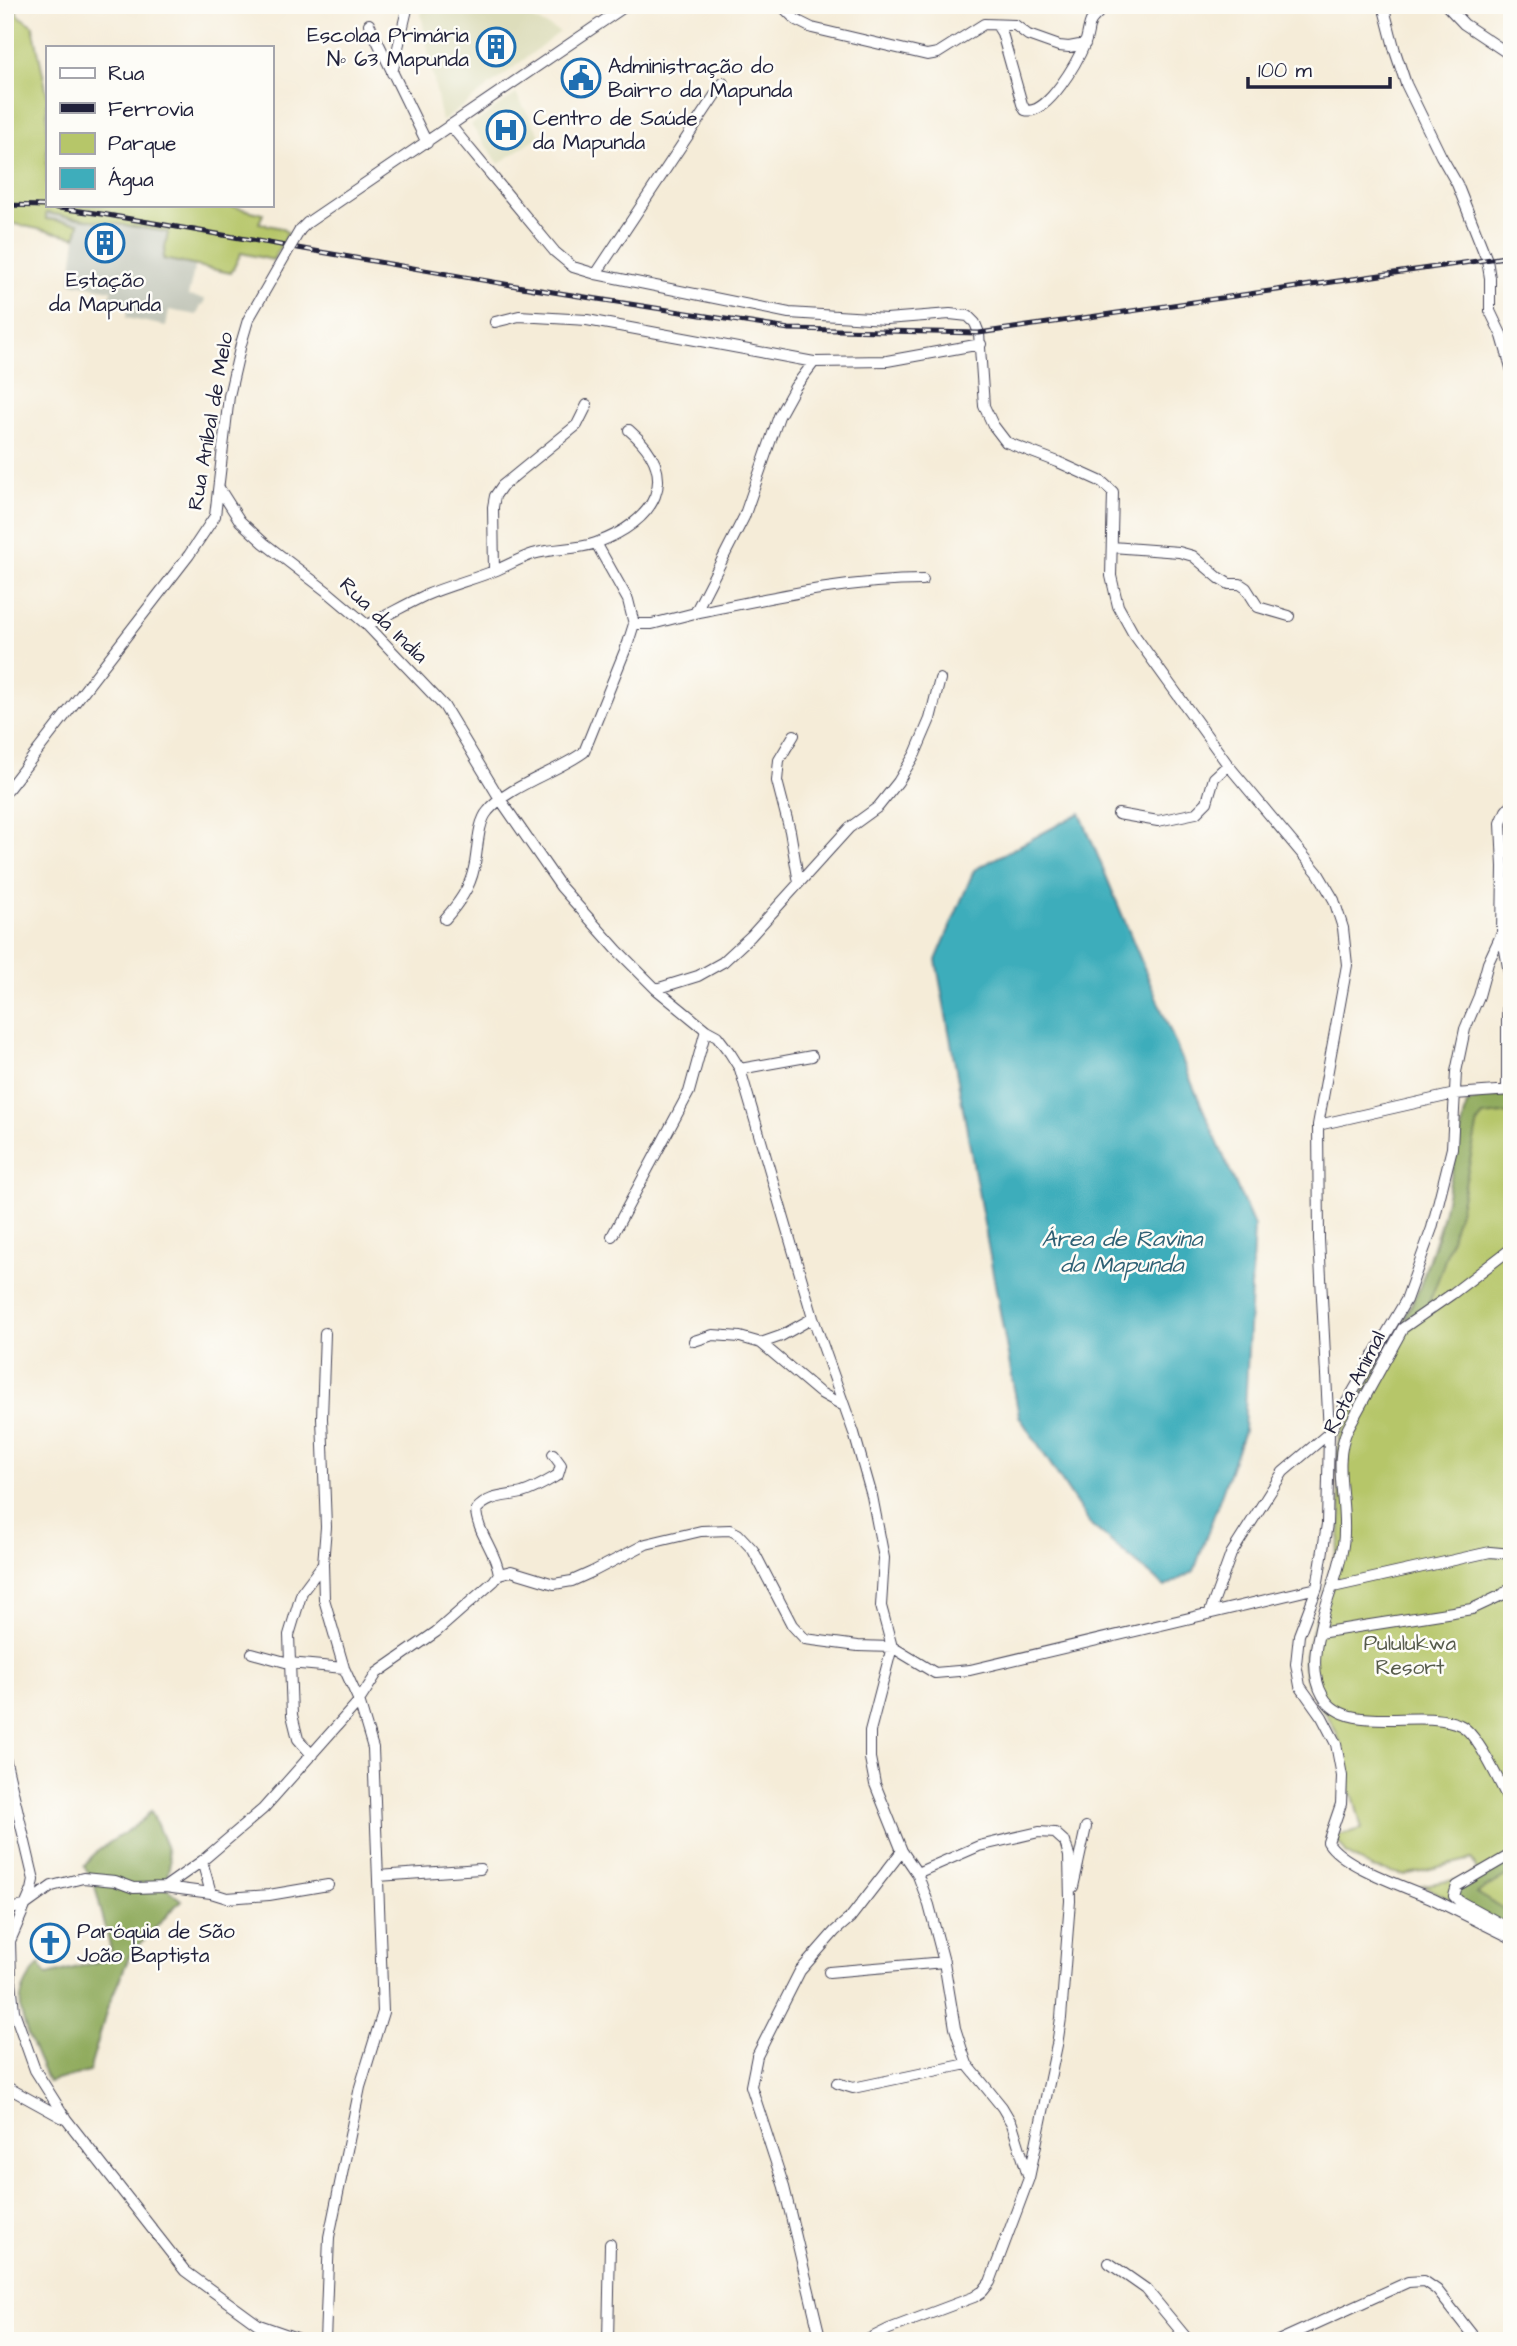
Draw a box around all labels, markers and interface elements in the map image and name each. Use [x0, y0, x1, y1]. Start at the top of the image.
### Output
place label: Escolaa Primária Nº 63 Mapunda [307, 21, 469, 75]
building icon: Escolaa Primária Nº 63 Mapunda [475, 26, 517, 68]
legend [46, 46, 273, 206]
scale bar [1248, 46, 1389, 90]
place label: Administração do Bairro da Mapunda [608, 52, 793, 106]
text: 100 m [1258, 56, 1313, 85]
public building icon: Administração do Bairro da Mapunda [560, 57, 602, 99]
text: Rua [108, 59, 145, 88]
text: Ferrovia [108, 95, 194, 124]
place label: Centro de Saúde da Mapunda [533, 104, 698, 158]
hospital icon: Centro de Saúde da Mapunda [485, 109, 527, 151]
text: Parque [108, 129, 176, 158]
text: Água [108, 165, 154, 196]
building icon: Estação da Mapunda [84, 222, 126, 264]
place label: Estação da Mapunda [49, 266, 161, 320]
street label: Rua Aníbal de Melo [181, 330, 240, 512]
street label: Rua da India [333, 571, 435, 670]
water label: Área de Ravina da Mapunda [1042, 1223, 1204, 1281]
street label: Rota Animal [1316, 1326, 1393, 1439]
park label: Pululukwa Resort [1364, 1629, 1457, 1682]
place label: Paróquia de São João Baptista [77, 1917, 235, 1971]
church icon: Paróquia de São João Baptista [29, 1922, 71, 1964]

